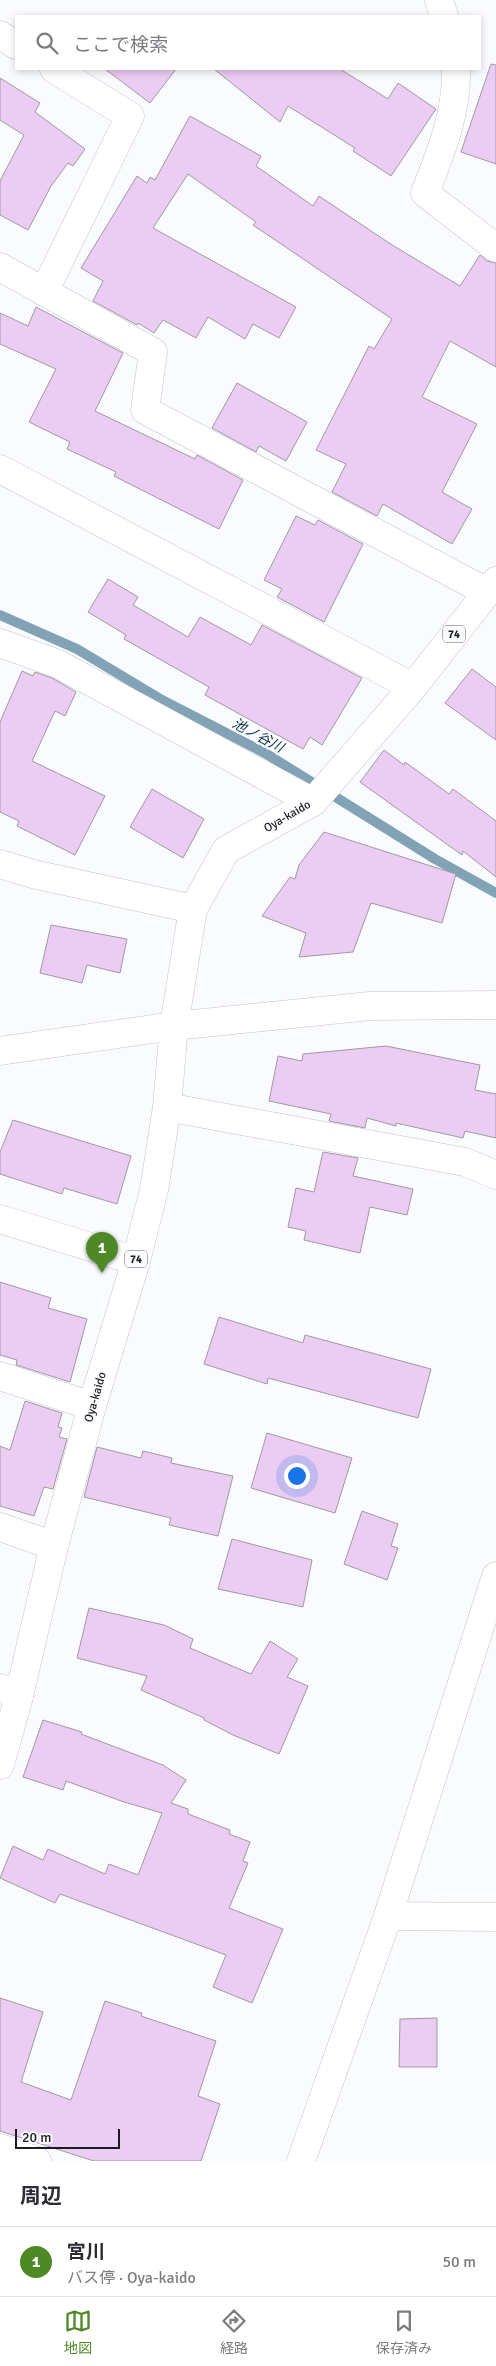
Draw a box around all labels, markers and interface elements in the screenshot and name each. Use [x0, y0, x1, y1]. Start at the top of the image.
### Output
search box [15, 15, 481, 70]
icon: search [33, 29, 61, 57]
text: ここで検索 [73, 33, 168, 57]
road number: 74 [443, 626, 465, 642]
water label: 池ノ谷川 [229, 715, 288, 757]
street label: Oya-kaido [261, 797, 313, 836]
pin: 1 [86, 1232, 118, 1273]
road number: 74 [125, 1250, 147, 1268]
street label: Oya-kaido [81, 1370, 110, 1424]
your location [284, 1463, 310, 1489]
scale bar [15, 2126, 120, 2149]
text: 20 m [22, 2129, 51, 2146]
text: 周辺 [20, 2183, 62, 2209]
text: 宮川 [67, 2240, 105, 2264]
text: 1 [32, 2252, 40, 2272]
text: 50 m [442, 2252, 476, 2272]
text: バス停 · Oya-kaido [67, 2268, 196, 2288]
tab: 地図 [64, 2307, 92, 2357]
tab: 経路 [220, 2307, 248, 2357]
tab: 保存済み [376, 2307, 432, 2357]

